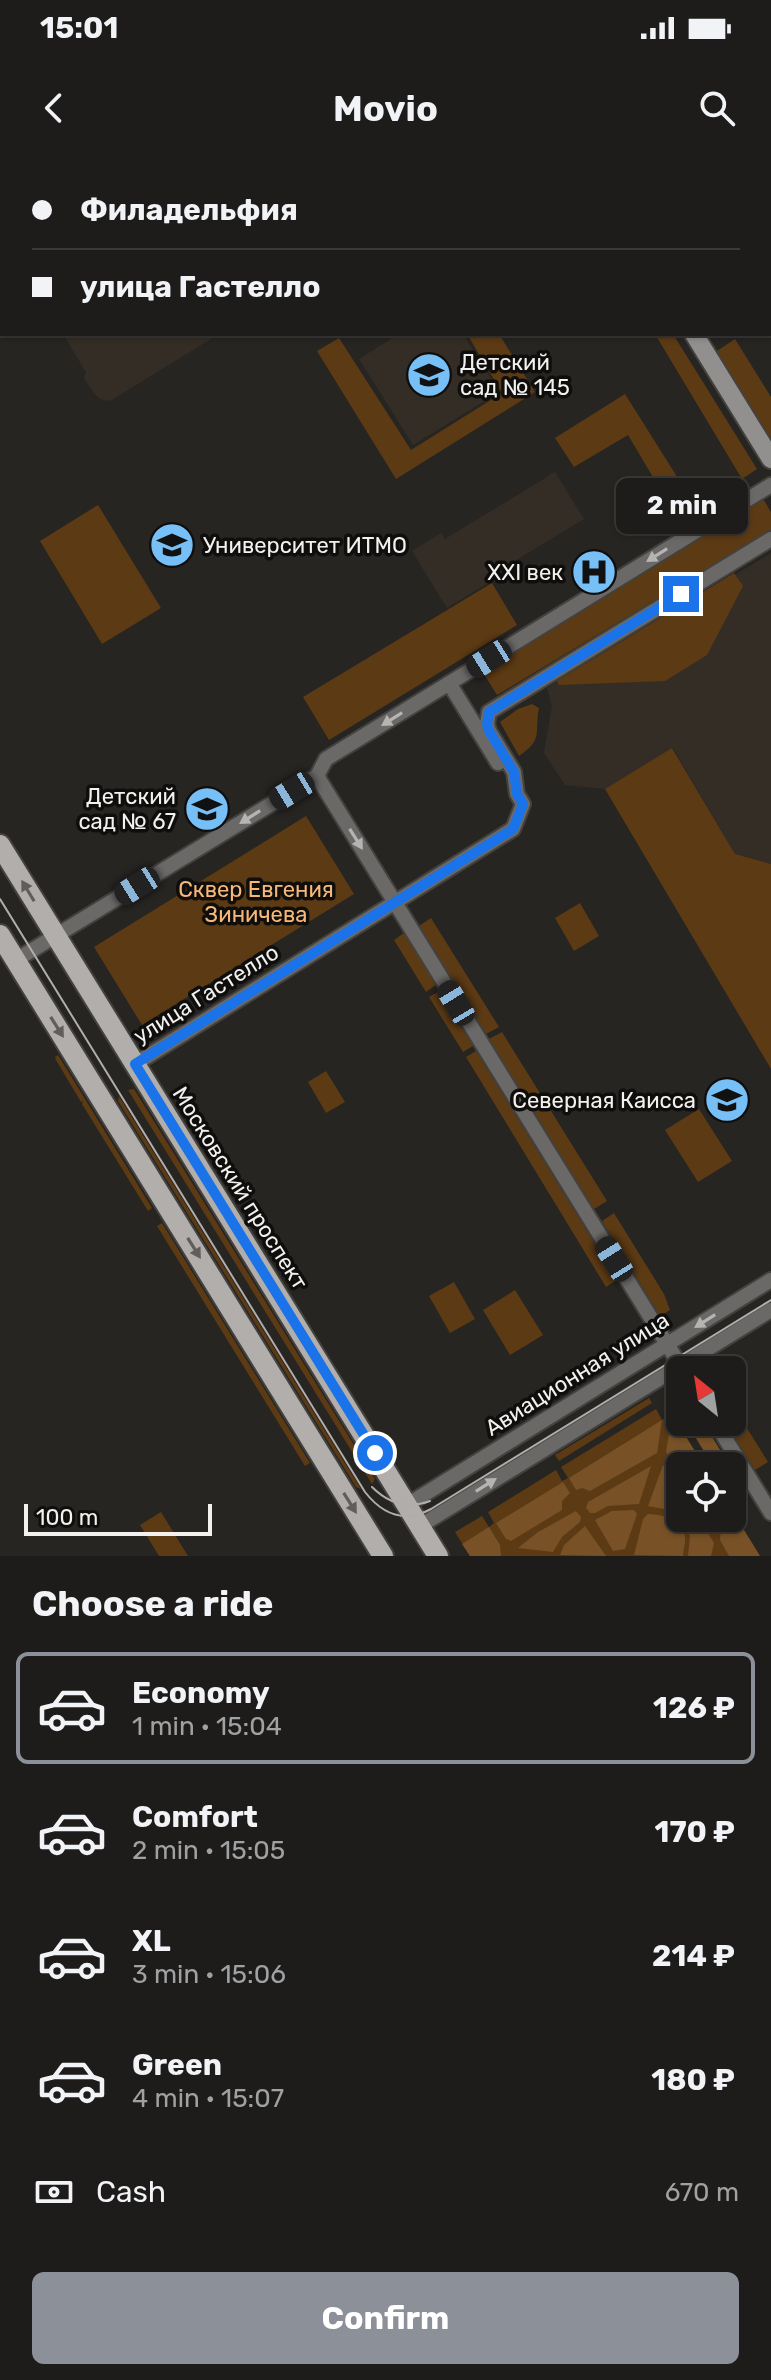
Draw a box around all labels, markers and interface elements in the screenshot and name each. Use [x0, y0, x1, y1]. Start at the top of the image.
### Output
text: 15:01 [40, 10, 118, 46]
icon: back [32, 86, 76, 130]
icon: search [695, 86, 739, 130]
text: Movio [333, 87, 438, 130]
text: Филадельфия [80, 192, 298, 228]
text: улица Гастелло [80, 269, 321, 305]
place label: Детский сад № 145 [460, 349, 570, 401]
school or university icon: Детский сад № 145 [405, 351, 453, 399]
callout: 2 min [615, 478, 747, 534]
text: 2 min [647, 490, 717, 521]
school or university icon: Университет ИТМО [148, 521, 196, 569]
place label: Университет ИТМО [203, 532, 407, 559]
hospital icon: XXI век [570, 548, 618, 596]
one-way arrow [646, 548, 668, 562]
place label: XXI век [487, 559, 563, 586]
route end [663, 576, 699, 612]
car [462, 636, 516, 682]
one-way arrow [381, 711, 403, 725]
car [265, 768, 319, 814]
place label: Детский сад № 67 [78, 783, 176, 835]
school or university icon: Детский сад № 67 [183, 785, 231, 833]
one-way arrow [239, 809, 261, 823]
one-way arrow [348, 828, 362, 850]
car [110, 863, 164, 909]
park label: Сквер Евгения Зиничева [178, 876, 334, 928]
one-way arrow [21, 880, 35, 902]
street label: улица Гастелло [128, 939, 284, 1049]
car [433, 976, 479, 1030]
one-way arrow [50, 1016, 65, 1037]
school or university icon: Северная Каисса [703, 1076, 751, 1124]
street label: Московский проспект [167, 1082, 313, 1294]
place label: Северная Каисса [512, 1087, 696, 1114]
car [591, 1232, 637, 1286]
one-way arrow [186, 1237, 200, 1259]
street label: Авиационная улица [480, 1306, 674, 1442]
one-way arrow [694, 1314, 715, 1329]
north arrow [666, 1356, 746, 1436]
map controls [666, 1356, 746, 1532]
route start [357, 1435, 393, 1471]
button: locate [666, 1452, 746, 1532]
one-way arrow [475, 1479, 497, 1493]
one-way arrow [343, 1492, 357, 1514]
scale bar [24, 1500, 212, 1536]
text: 100 m [36, 1504, 98, 1531]
text: Choose a ride [32, 1582, 273, 1625]
icon: car [36, 1672, 108, 1744]
text: Economy [132, 1675, 270, 1711]
text: 126 ₽ [653, 1690, 735, 1726]
text: 1 min · 15:04 [132, 1711, 282, 1742]
icon: car [36, 1796, 108, 1868]
text: Comfort [132, 1799, 258, 1835]
text: 170 ₽ [654, 1814, 735, 1850]
text: 2 min · 15:05 [132, 1835, 285, 1866]
icon: car [36, 1920, 108, 1992]
text: XL [132, 1923, 171, 1959]
text: 214 ₽ [652, 1938, 735, 1974]
text: 3 min · 15:06 [132, 1959, 286, 1990]
icon: car [36, 2044, 108, 2116]
text: Green [132, 2047, 222, 2083]
text: 180 ₽ [651, 2062, 735, 2098]
text: 4 min · 15:07 [132, 2083, 284, 2114]
icon: cash [32, 2170, 76, 2214]
text: Cash [96, 2174, 166, 2210]
text: 670 m [665, 2177, 739, 2208]
button: Confirm [32, 2272, 739, 2364]

